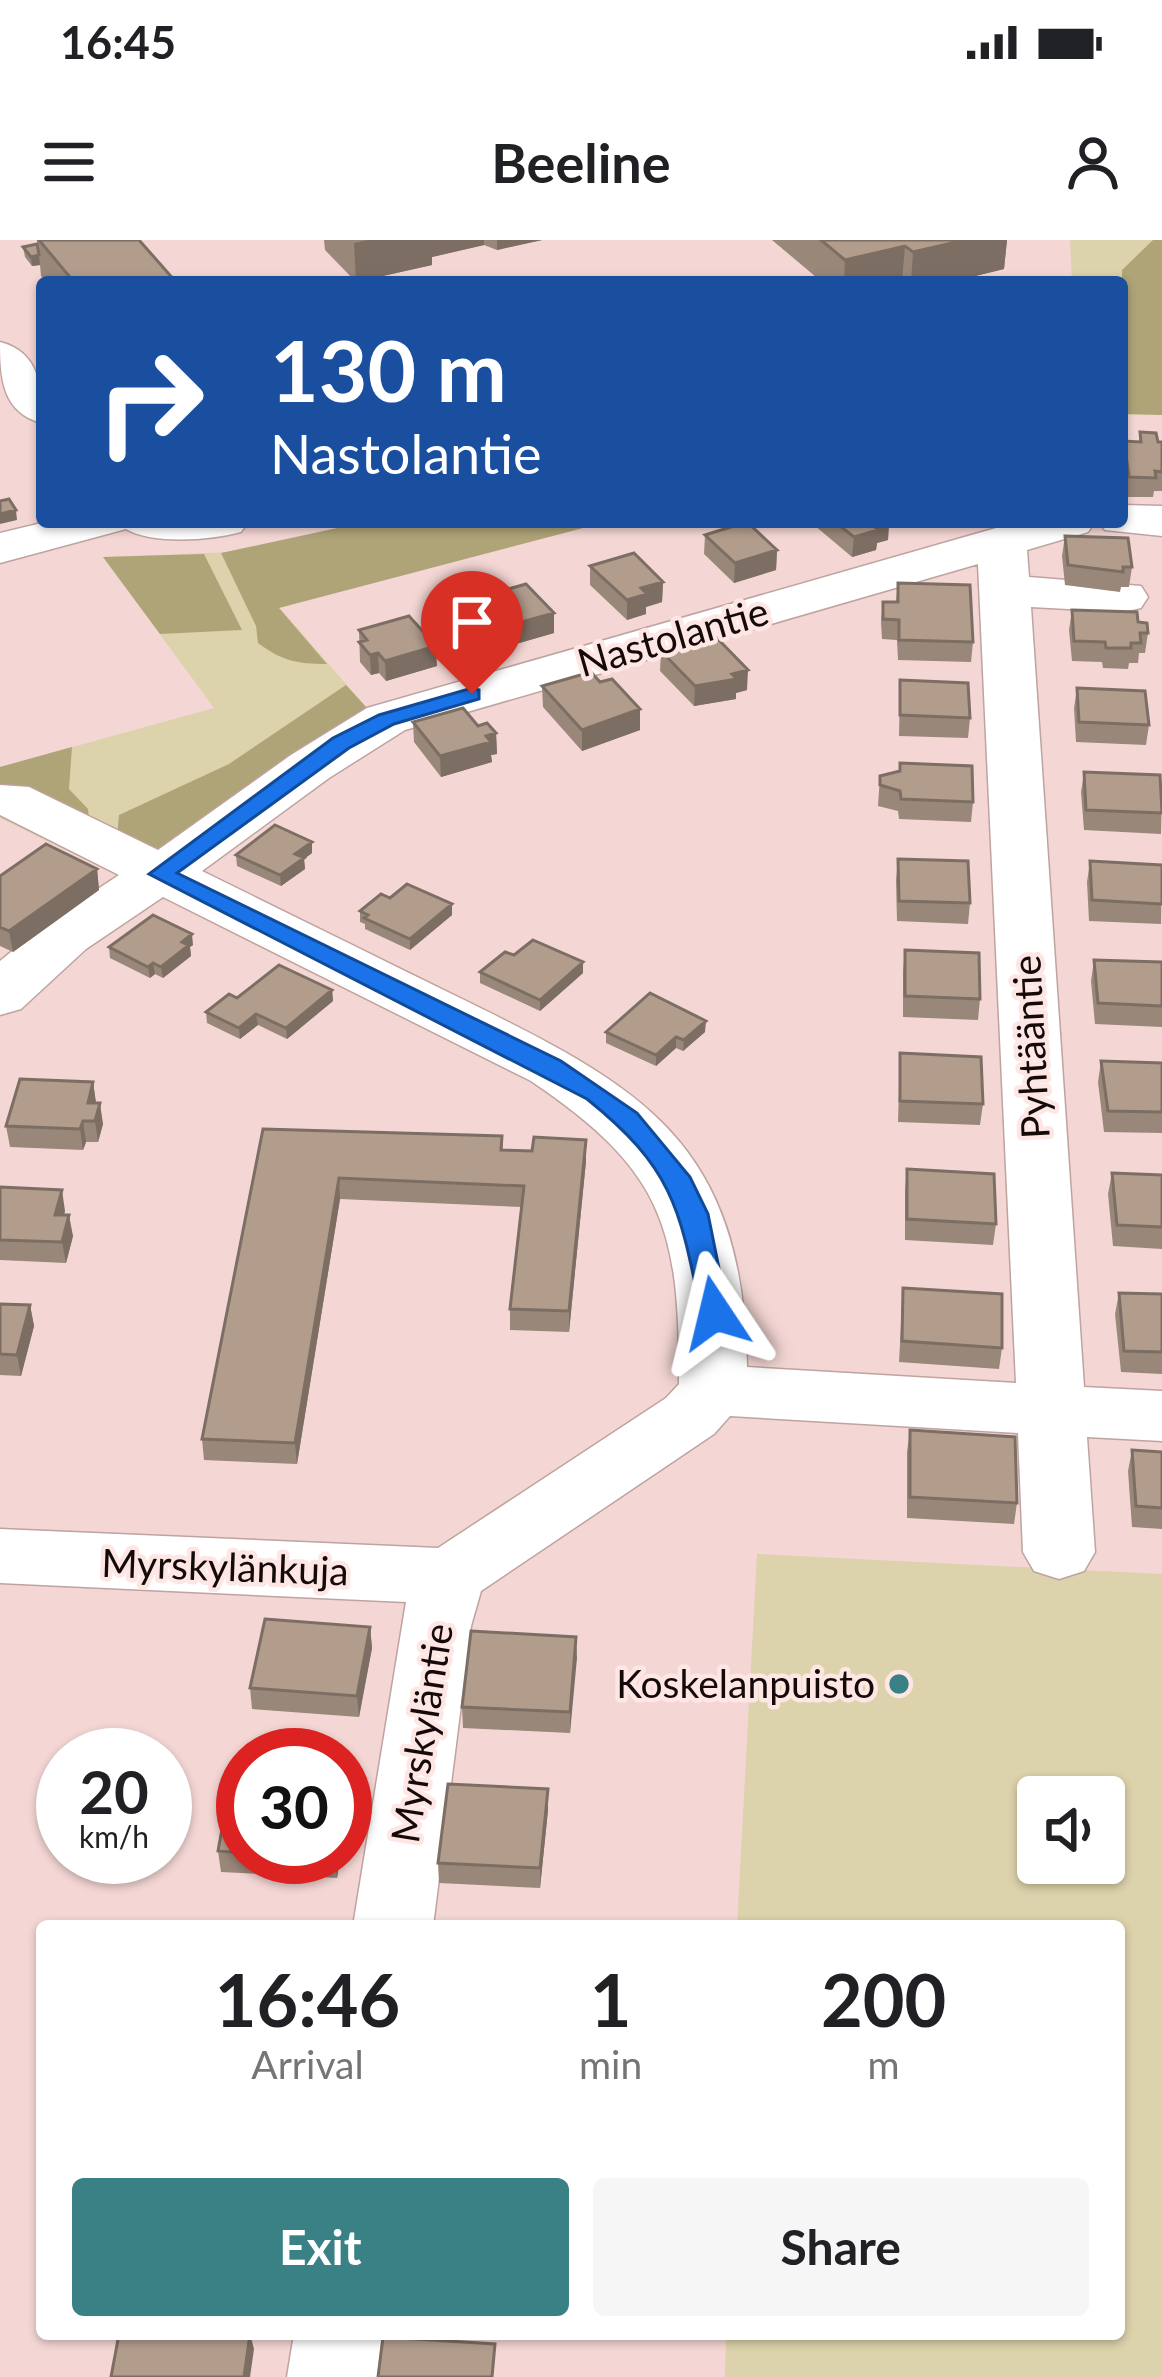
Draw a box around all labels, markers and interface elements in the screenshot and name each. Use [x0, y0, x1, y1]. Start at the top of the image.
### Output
text: 16:45 [60, 15, 176, 69]
icon: menu [36, 129, 102, 195]
icon: person [1060, 129, 1126, 195]
text: Beeline [491, 130, 671, 195]
text: 130 m [270, 319, 507, 420]
icon: right [72, 324, 228, 480]
text: Nastolantie [270, 421, 542, 486]
pin [421, 571, 523, 694]
street label: Nastolantie [572, 587, 773, 685]
icon: arrive [439, 589, 505, 655]
street label: Pyhtääntie [1002, 954, 1058, 1140]
position arrow [652, 1250, 778, 1376]
street label: Myrskylänkuja [101, 1539, 349, 1593]
street label: Myrskyläntie [381, 1620, 461, 1846]
place label: Koskelanpuisto [616, 1660, 875, 1706]
marker: Koskelanpuisto [886, 1671, 912, 1697]
speed limit sign: 30 [216, 1728, 372, 1884]
text: 20 [79, 1755, 149, 1827]
map controls [1017, 1776, 1125, 1884]
button: sound [1017, 1776, 1125, 1884]
text: km/h [79, 1818, 149, 1854]
text: 16:46 [215, 1956, 400, 2042]
text: 1 [590, 1956, 632, 2042]
text: 200 [821, 1956, 946, 2042]
text: Arrival [251, 2041, 364, 2087]
text: min [579, 2041, 642, 2087]
text: m [868, 2041, 900, 2087]
button: Exit [72, 2178, 569, 2316]
button: Share [593, 2178, 1089, 2316]

